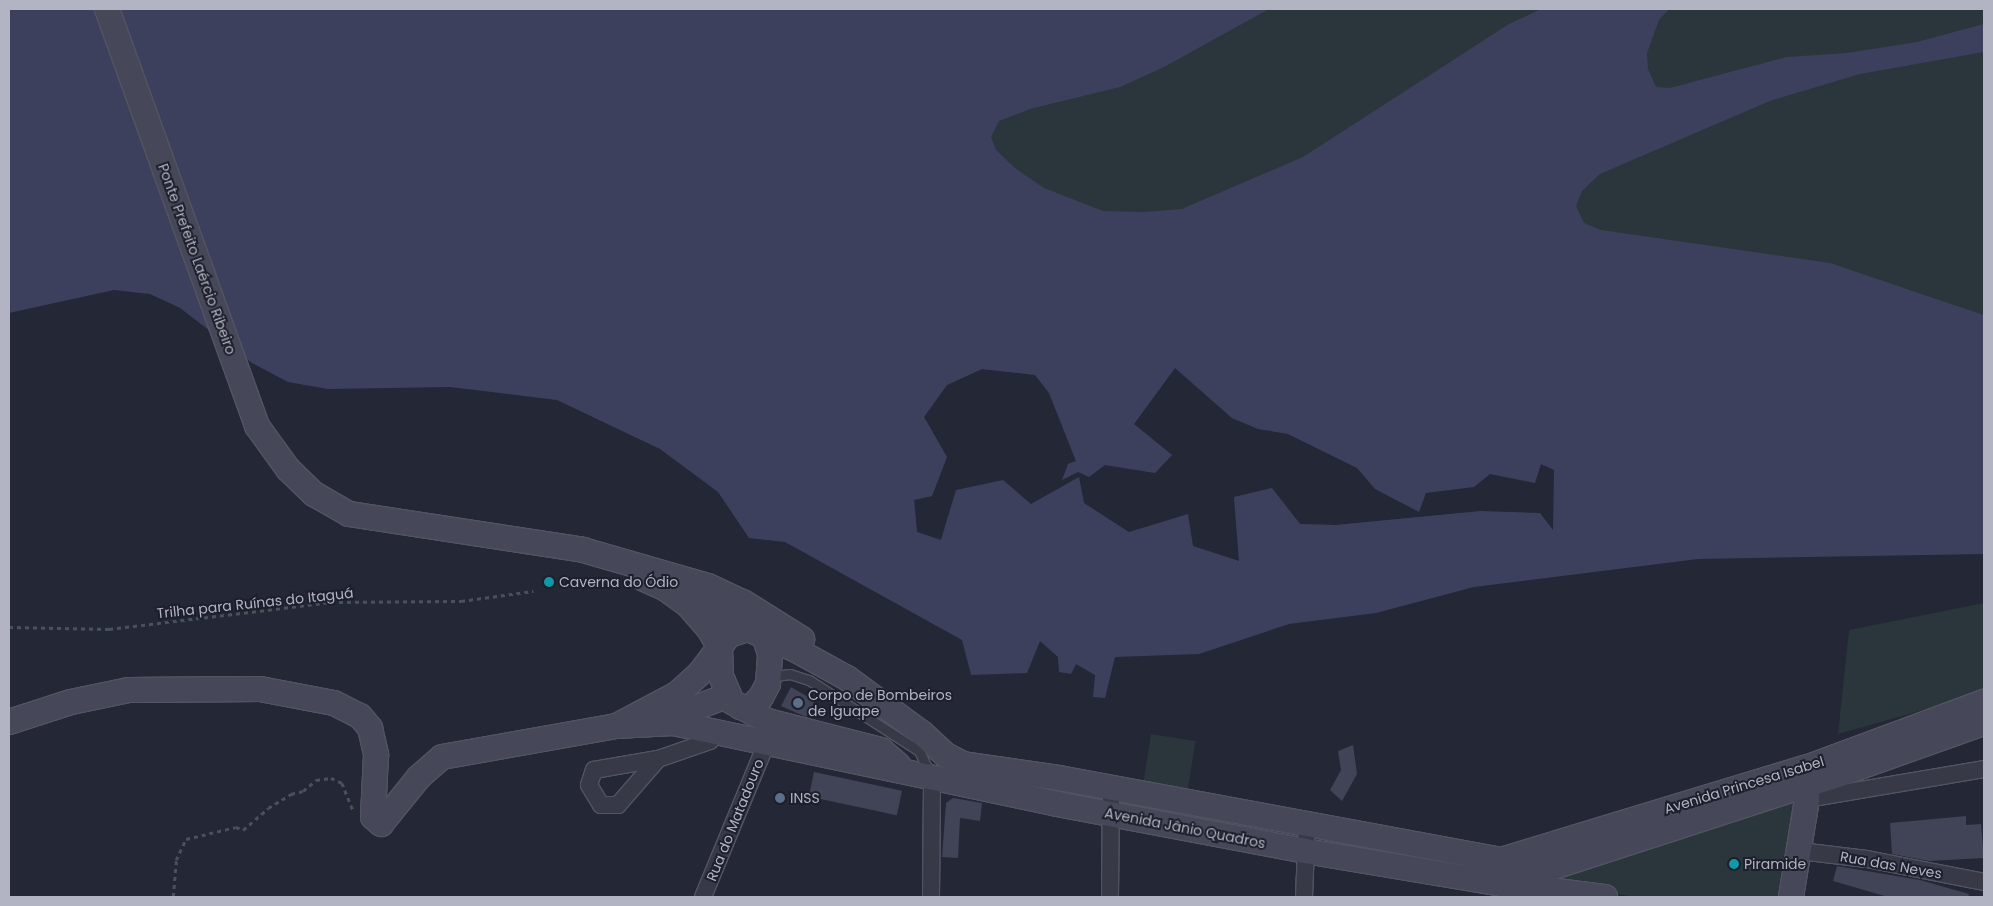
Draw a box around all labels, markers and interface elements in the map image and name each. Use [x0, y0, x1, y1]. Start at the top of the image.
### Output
street label: Ponte Prefeito Laércio Ribeiro [155, 161, 239, 357]
place label: Caverna do Ódio [559, 574, 678, 590]
marker: Caverna do Ódio [543, 576, 555, 588]
street label: Trilha para Ruínas do Itaguá [156, 584, 354, 622]
place label: Corpo de Bombeiros de Iguape [808, 687, 952, 720]
marker: Corpo de Bombeiros de Iguape [792, 697, 804, 709]
street label: Avenida Princesa Isabel [1662, 753, 1826, 817]
street label: Rua do Matadouro [703, 756, 767, 884]
place label: INSS [790, 790, 820, 806]
marker: INSS [774, 792, 786, 804]
street label: Avenida Jânio Quadros [1103, 804, 1267, 852]
street label: Rua das Neves [1839, 848, 1943, 882]
place label: Piramide [1744, 856, 1806, 872]
marker: Piramide [1728, 858, 1740, 870]

